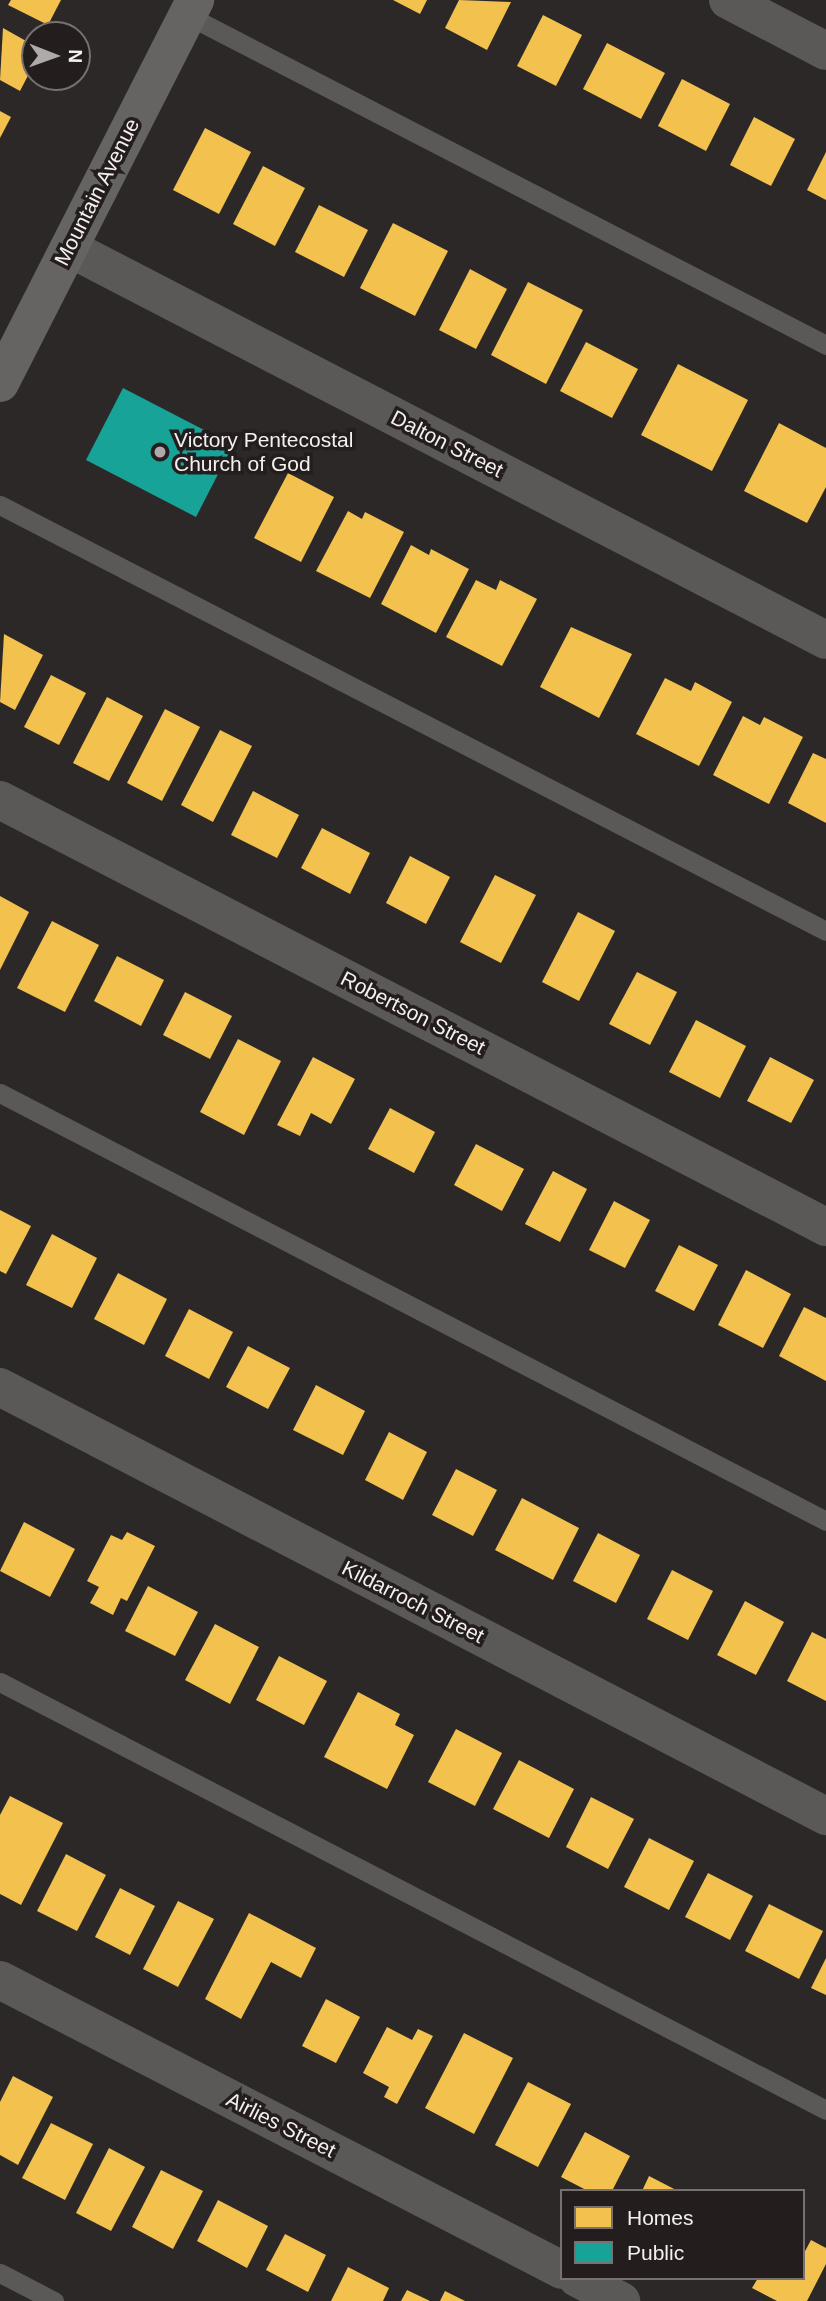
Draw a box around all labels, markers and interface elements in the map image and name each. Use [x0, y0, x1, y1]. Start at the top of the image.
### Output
north arrow [21, 21, 91, 91]
text: N [65, 49, 86, 63]
street label: Mountain Avenue [49, 114, 145, 270]
street label: Dalton Street [387, 405, 507, 483]
place label: Victory Pentecostal Church of God [174, 427, 353, 477]
marker: Victory Pentecostal Church of God [152, 444, 168, 460]
street label: Robertson Street [337, 966, 489, 1060]
street label: Kildarroch Street [338, 1555, 488, 1649]
street label: Airlies Street [222, 2087, 340, 2163]
legend [560, 2189, 805, 2280]
text: Homes [627, 2206, 694, 2229]
text: Public [627, 2241, 684, 2264]

